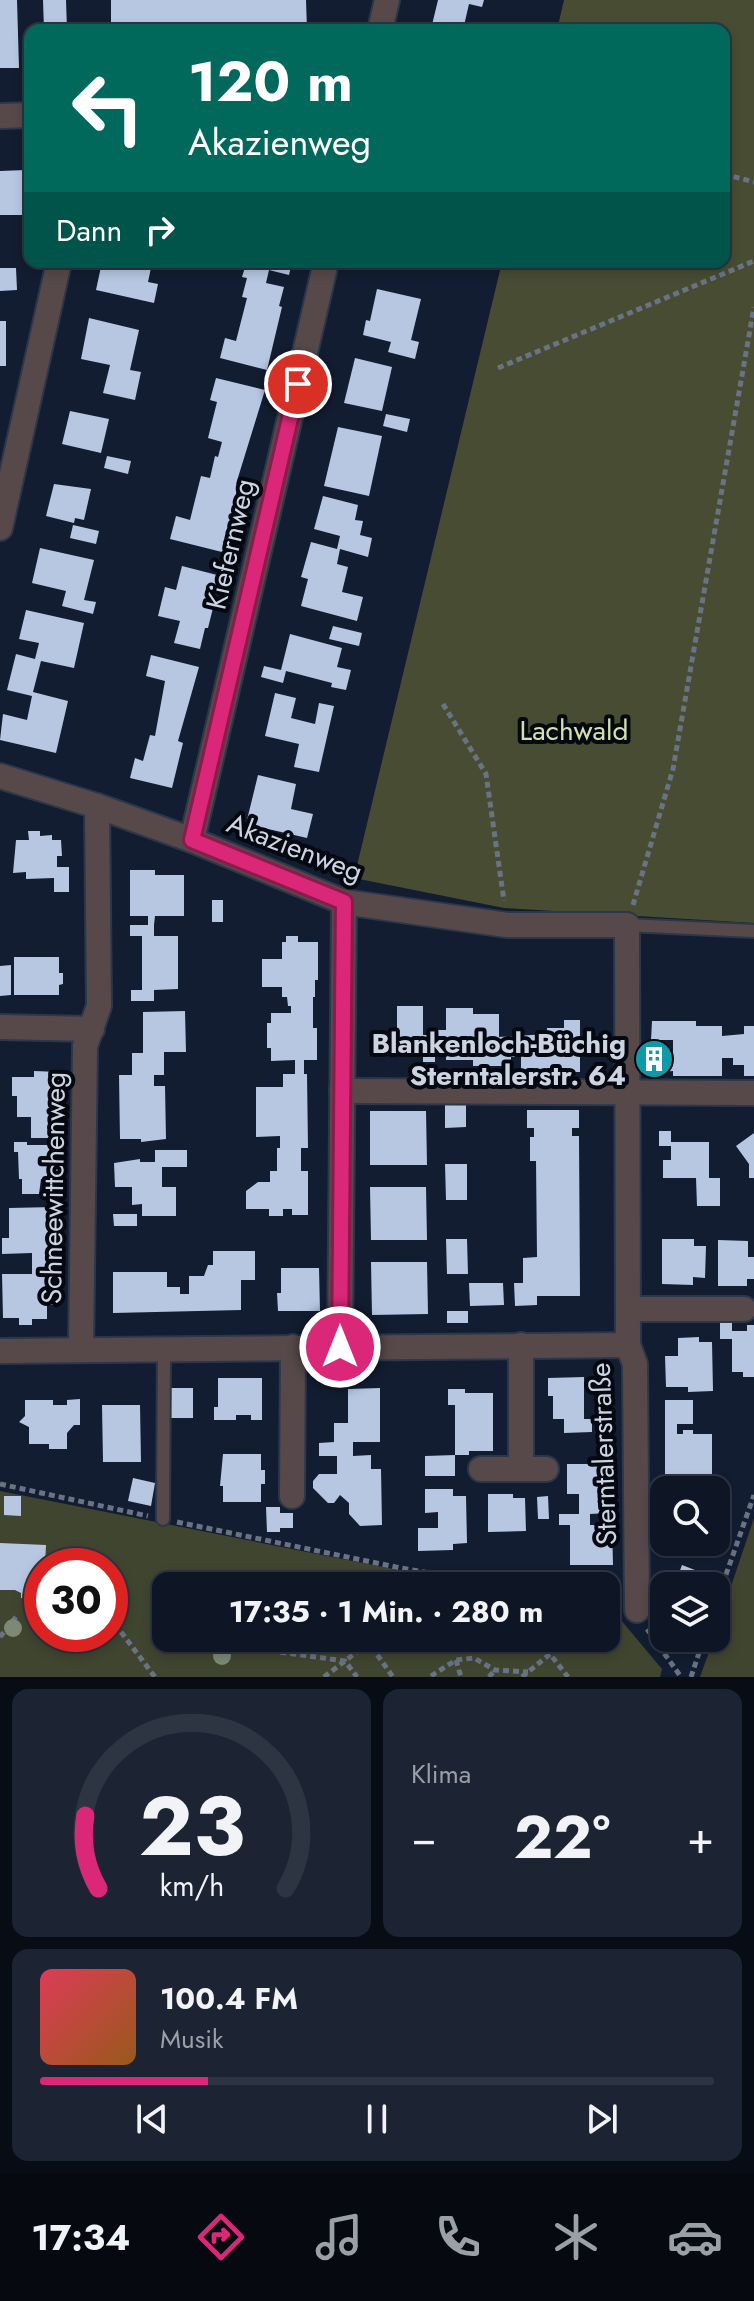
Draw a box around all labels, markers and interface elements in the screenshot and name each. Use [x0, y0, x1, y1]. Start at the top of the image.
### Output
text: 120 m [188, 41, 353, 122]
icon: left [56, 56, 160, 160]
text: Akazienweg [188, 116, 371, 168]
icon: right [138, 208, 182, 252]
text: Dann [56, 209, 122, 252]
pin [264, 350, 332, 418]
icon: arrive [276, 362, 320, 406]
street label: Kiefernweg [196, 475, 265, 614]
park label: Lachwald [520, 710, 628, 751]
street label: Akazienweg [221, 803, 369, 892]
place label: Blankenloch-Büchig Sterntalerstr. 64 [371, 1023, 626, 1096]
building icon: Blankenloch-Büchig Sterntalerstr. 64 [633, 1038, 675, 1080]
street label: Schneewittchenweg [31, 1071, 76, 1305]
position arrow [298, 1305, 382, 1389]
street label: Sterntalerstraße [580, 1362, 627, 1546]
map controls [650, 1476, 730, 1652]
button: search [650, 1476, 730, 1556]
speed limit sign: 30 [24, 1548, 128, 1652]
button: layers [650, 1572, 730, 1652]
text: 17:35 · 1 Min. · 280 m [229, 1590, 543, 1633]
text: Klima [411, 1755, 471, 1793]
text: 23 [138, 1766, 245, 1886]
text: 22° [514, 1794, 610, 1881]
text: − [411, 1806, 437, 1870]
text: + [687, 1806, 714, 1870]
text: km/h [159, 1865, 224, 1907]
text: 100.4 FM [160, 1977, 298, 2020]
text: Musik [160, 2020, 223, 2058]
icon: previous [130, 2097, 174, 2141]
icon: pause [355, 2097, 399, 2141]
icon: next [580, 2097, 624, 2141]
icon: directions [193, 2209, 249, 2265]
icon: music [311, 2209, 367, 2265]
icon: phone [430, 2209, 486, 2265]
icon: climate [548, 2209, 604, 2265]
icon: car [667, 2209, 723, 2265]
text: 17:34 [31, 2211, 130, 2263]

